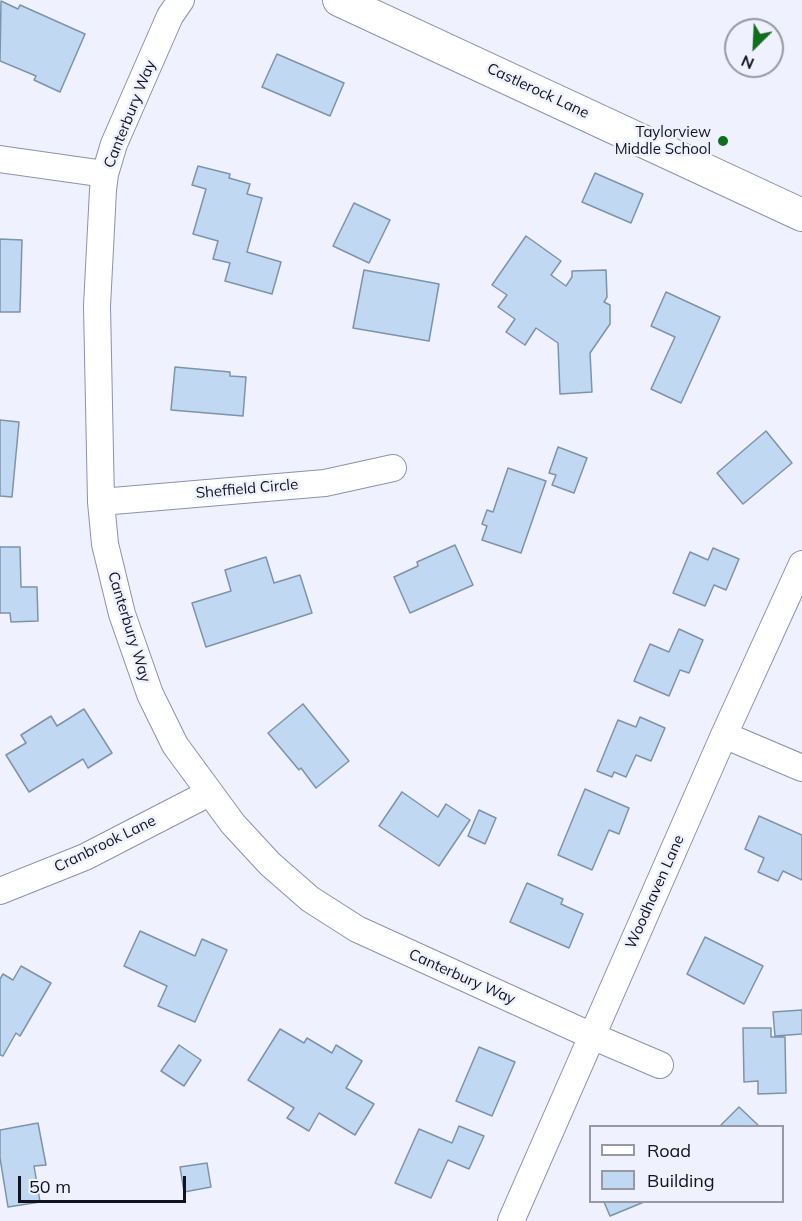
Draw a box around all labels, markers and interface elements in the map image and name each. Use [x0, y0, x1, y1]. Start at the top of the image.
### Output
north arrow [724, 18, 784, 78]
text: N [738, 51, 757, 74]
street label: Canterbury Way [100, 57, 160, 171]
street label: Castlerock Lane [484, 60, 592, 122]
place label: Taylorview Middle School [615, 123, 711, 158]
marker: Taylorview Middle School [716, 134, 730, 148]
street label: Sheffield Circle [195, 476, 299, 502]
street label: Canterbury Way [104, 570, 154, 684]
street label: Cranbrook Lane [51, 812, 159, 876]
street label: Woodhaven Lane [622, 832, 688, 952]
street label: Canterbury Way [406, 945, 518, 1009]
legend [589, 1125, 784, 1203]
text: Road [647, 1139, 691, 1162]
scale bar [21, 1164, 189, 1202]
text: Building [647, 1169, 715, 1192]
text: 50 m [29, 1175, 71, 1198]

